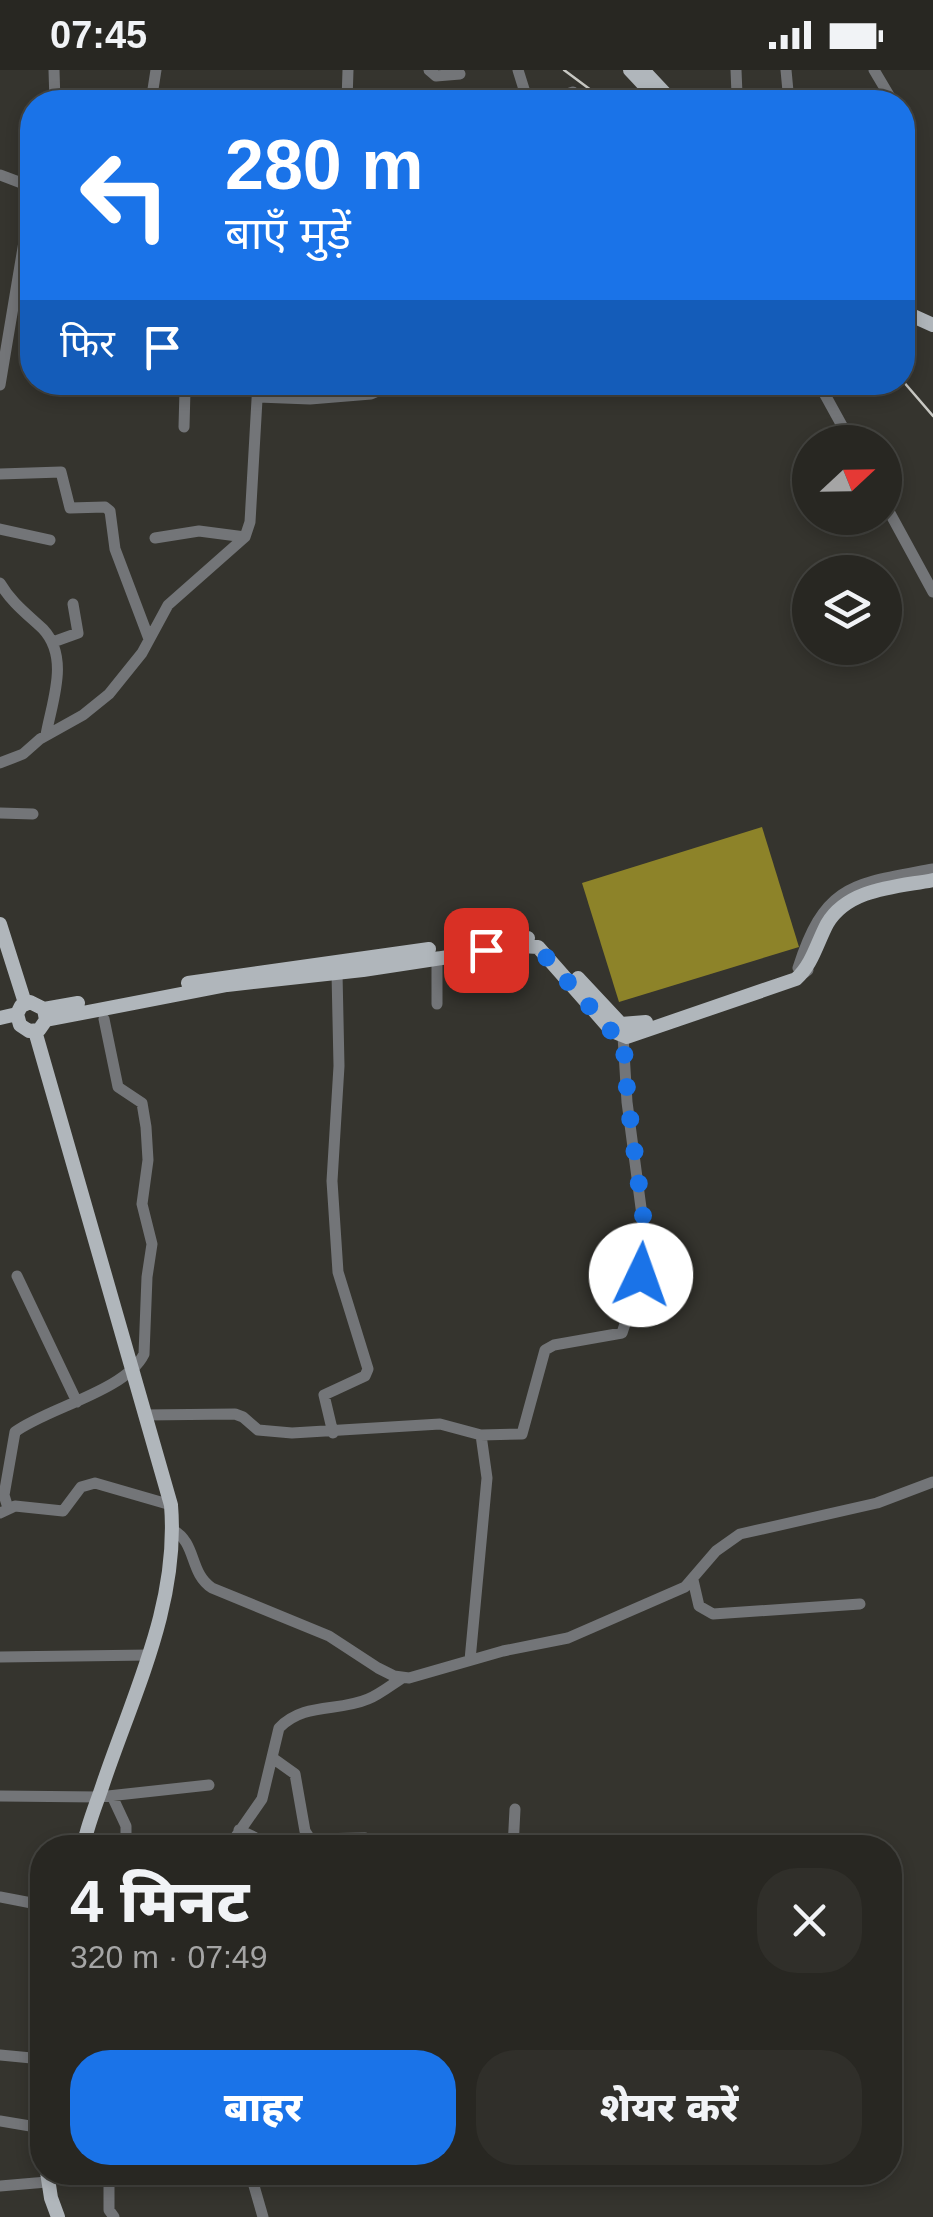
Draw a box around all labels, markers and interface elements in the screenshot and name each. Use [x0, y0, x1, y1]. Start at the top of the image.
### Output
text: 07:45 [50, 14, 147, 56]
text: 280 m [225, 126, 423, 204]
icon: left [60, 130, 190, 260]
text: बाएँ मुड़ें [225, 208, 351, 259]
icon: arrive [135, 320, 190, 375]
text: फिर [60, 323, 115, 365]
north arrow [792, 425, 902, 535]
map controls [792, 425, 902, 665]
button: layers [792, 555, 902, 665]
pin [444, 908, 529, 993]
icon: arrive [459, 923, 514, 978]
position arrow [589, 1223, 693, 1327]
text: 4 मिनट [70, 1868, 249, 1935]
button: close [757, 1868, 862, 1973]
text: 320 m · 07:49 [70, 1939, 267, 1975]
button: बाहर [70, 2050, 456, 2165]
button: शेयर करें [476, 2050, 862, 2165]

